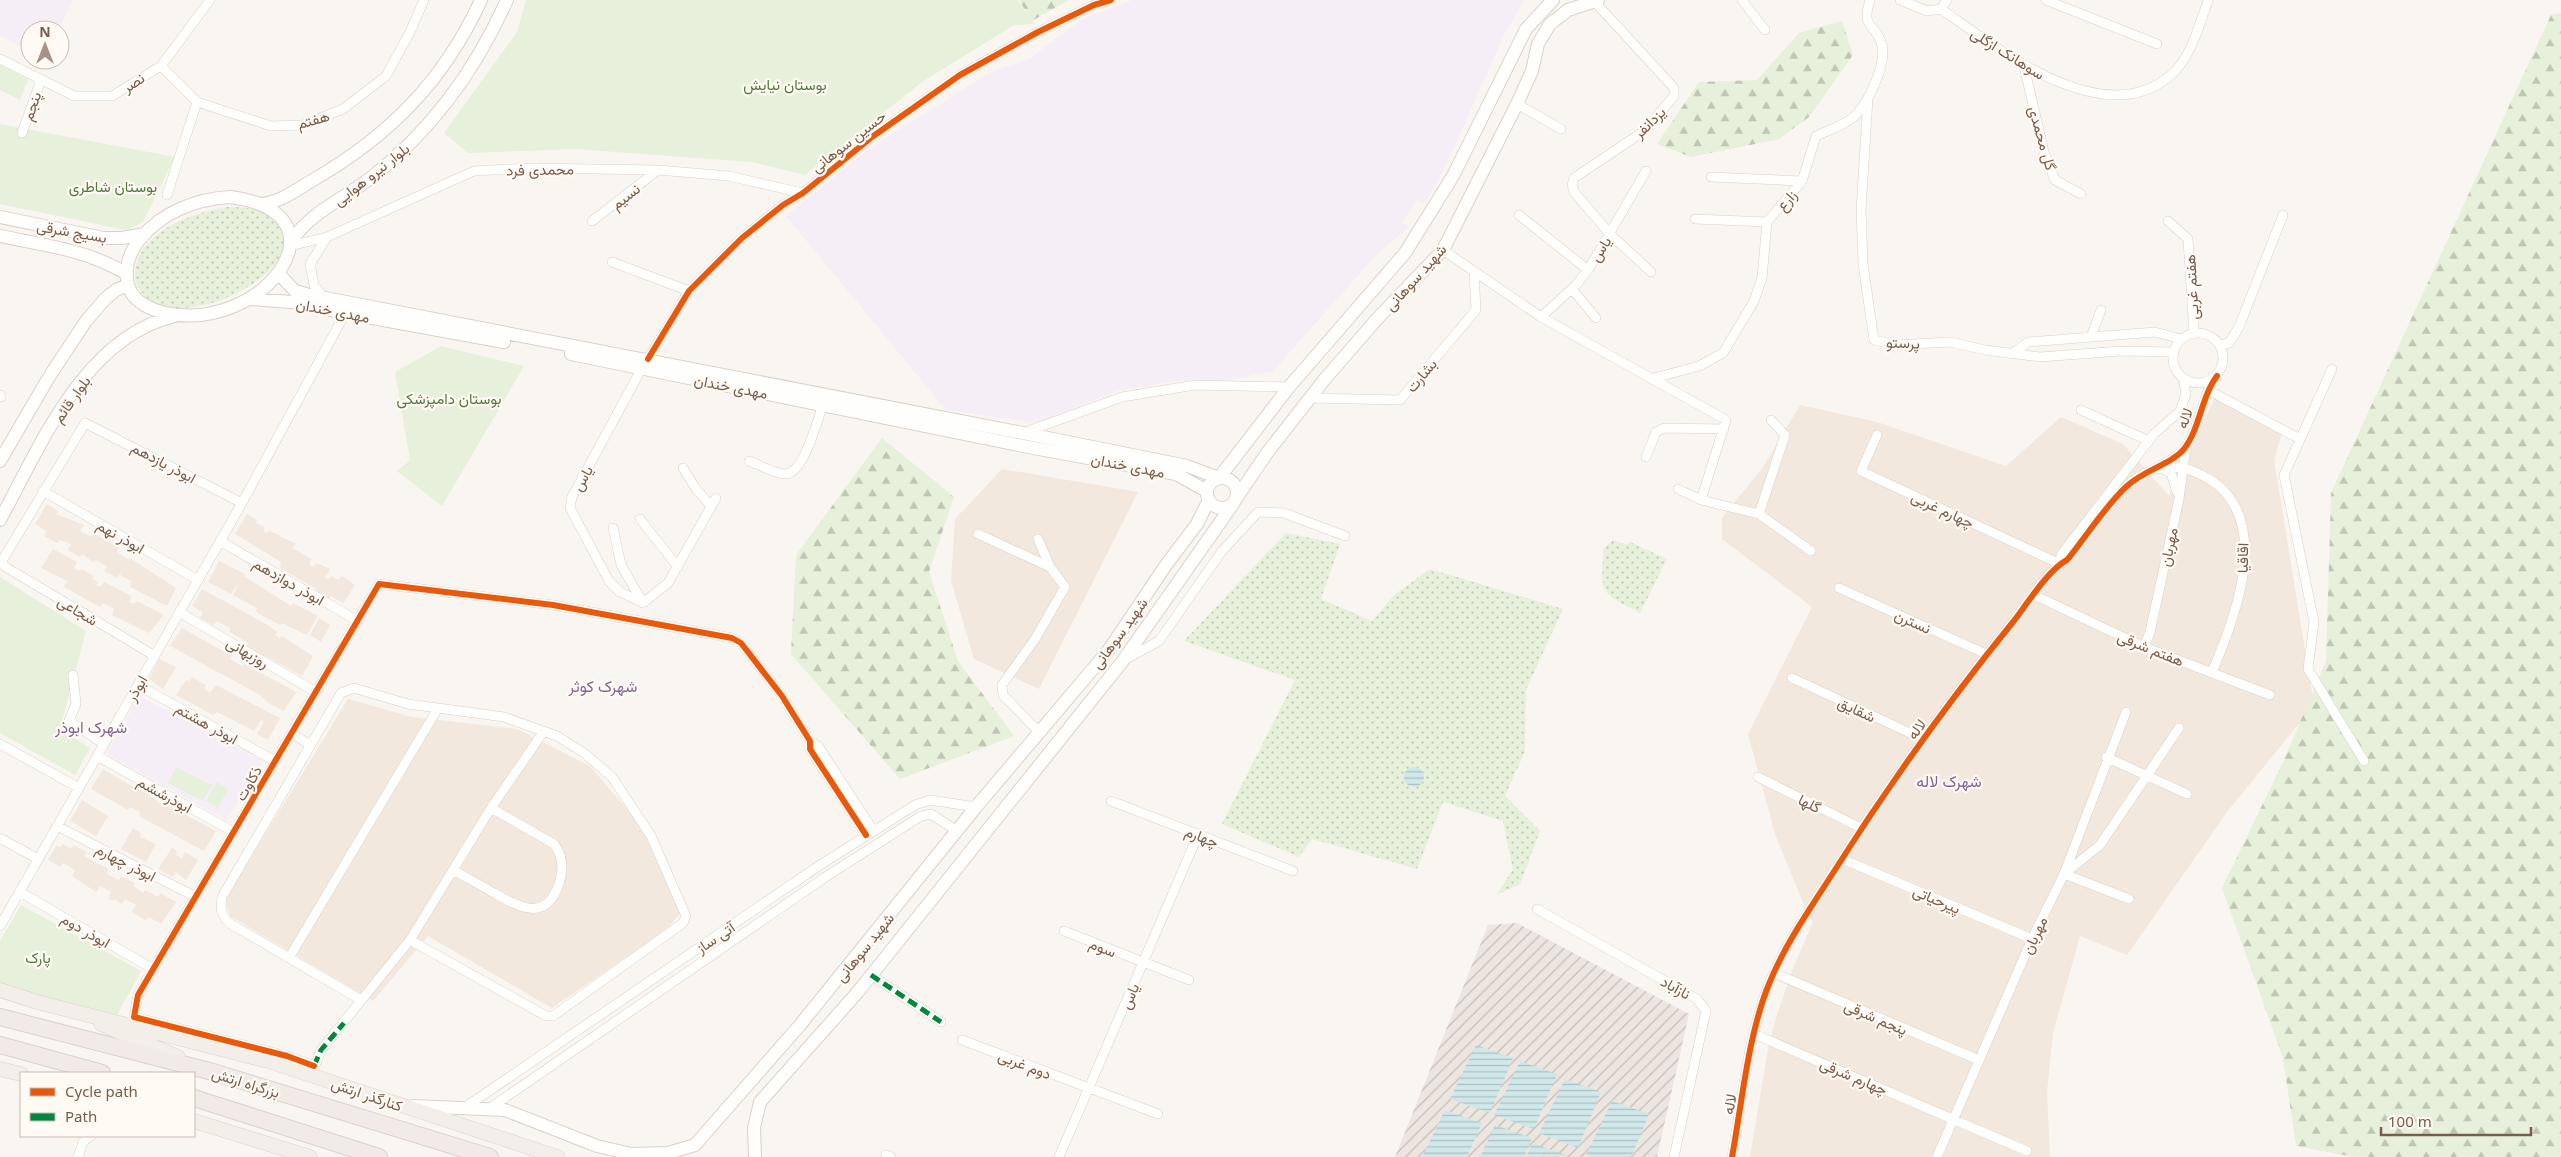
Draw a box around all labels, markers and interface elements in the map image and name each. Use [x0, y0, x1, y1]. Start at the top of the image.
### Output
north arrow [20, 20, 70, 70]
text: N [39, 22, 51, 41]
street label: سوهانک ازگلی [1967, 22, 2049, 85]
street label: نصر [117, 67, 148, 97]
park label: بوستان نیایش [743, 74, 827, 95]
street label: پنجم [17, 89, 46, 124]
street label: یزدانفر [1628, 102, 1670, 143]
street label: گل محمدی [2023, 104, 2062, 173]
street label: هفتم [294, 105, 332, 134]
street label: حسین سوهانی [806, 105, 890, 177]
street label: بلوار نیرو هوایی [329, 138, 414, 211]
street label: محمدی فرد [506, 158, 574, 181]
park label: بوستان شاطری [69, 176, 157, 197]
street label: نسیم [606, 178, 644, 214]
street label: زارع [1771, 185, 1802, 216]
street label: بسیج شرقی [35, 215, 109, 249]
street label: یاس [1585, 233, 1616, 266]
street label: شهید سوهانی [1380, 239, 1451, 315]
street label: هفتم غربی [2179, 254, 2204, 320]
street label: مهدی خندان [294, 293, 372, 328]
street label: پرستو [1886, 331, 1920, 354]
street label: بشارت [1401, 354, 1441, 396]
street label: مهدی خندان [692, 369, 770, 404]
street label: بلوار قائم [48, 371, 95, 427]
park label: بوستان دامپزشکی [396, 388, 502, 409]
street label: لاله [2171, 405, 2197, 431]
street label: ابوذر یازدهم [128, 437, 200, 488]
street label: مهدی خندان [1089, 448, 1167, 483]
street label: یاس [567, 462, 598, 495]
street label: چهارم غربی [1908, 486, 1978, 533]
street label: ابوذر نهم [93, 514, 149, 559]
street label: مهربان [2154, 526, 2182, 568]
street label: اقاقیا [2232, 543, 2252, 573]
street label: ابوذر دوازدهم [249, 553, 328, 610]
street label: شجاعی [54, 590, 102, 631]
street label: شهید سوهانی [1086, 593, 1153, 673]
street label: نسترن [1892, 604, 1934, 638]
street label: هفتم شرقی [2114, 626, 2187, 671]
street label: روزبهانی [223, 632, 273, 673]
street label: ابوذر [120, 671, 151, 706]
district label: شهرک کوثر [568, 675, 637, 697]
street label: شقایق [1834, 692, 1879, 727]
street label: ابوذر هشتم [172, 698, 242, 749]
street label: لاله [1902, 715, 1930, 743]
district label: شهرک ابوذر [54, 716, 127, 738]
street label: ذکاوت [230, 762, 266, 804]
district label: شهرک لاله [1916, 770, 1982, 792]
street label: ابوذرششم [134, 771, 196, 818]
street label: گلها [1795, 789, 1825, 817]
street label: چهارم [1182, 821, 1222, 852]
street label: ابوذر چهارم [92, 838, 160, 887]
street label: پیرحیاتی [1910, 880, 1964, 919]
street label: ابوذر دوم [57, 908, 114, 953]
street label: شهید سوهانی [830, 908, 899, 986]
street label: مهربان [2017, 913, 2051, 957]
street label: آتی ساز [691, 916, 740, 959]
street label: سوم [1086, 933, 1120, 962]
park label: پارک [25, 947, 51, 968]
street label: نازآباد [1657, 971, 1695, 1003]
street label: یاس [1115, 980, 1144, 1012]
street label: پنجم شرقی [1841, 995, 1911, 1040]
street label: دوم غربی [995, 1045, 1054, 1084]
street label: چهارم شرقی [1817, 1053, 1891, 1100]
street label: بزرگراه ارتش [209, 1062, 283, 1103]
legend [20, 1072, 195, 1137]
street label: کنارگذر ارتش [329, 1073, 405, 1117]
text: Cycle path [65, 1081, 138, 1101]
street label: لاله [1717, 1092, 1741, 1116]
scale bar [2381, 1104, 2531, 1136]
text: Path [65, 1106, 97, 1126]
text: 100 m [2388, 1111, 2432, 1131]

